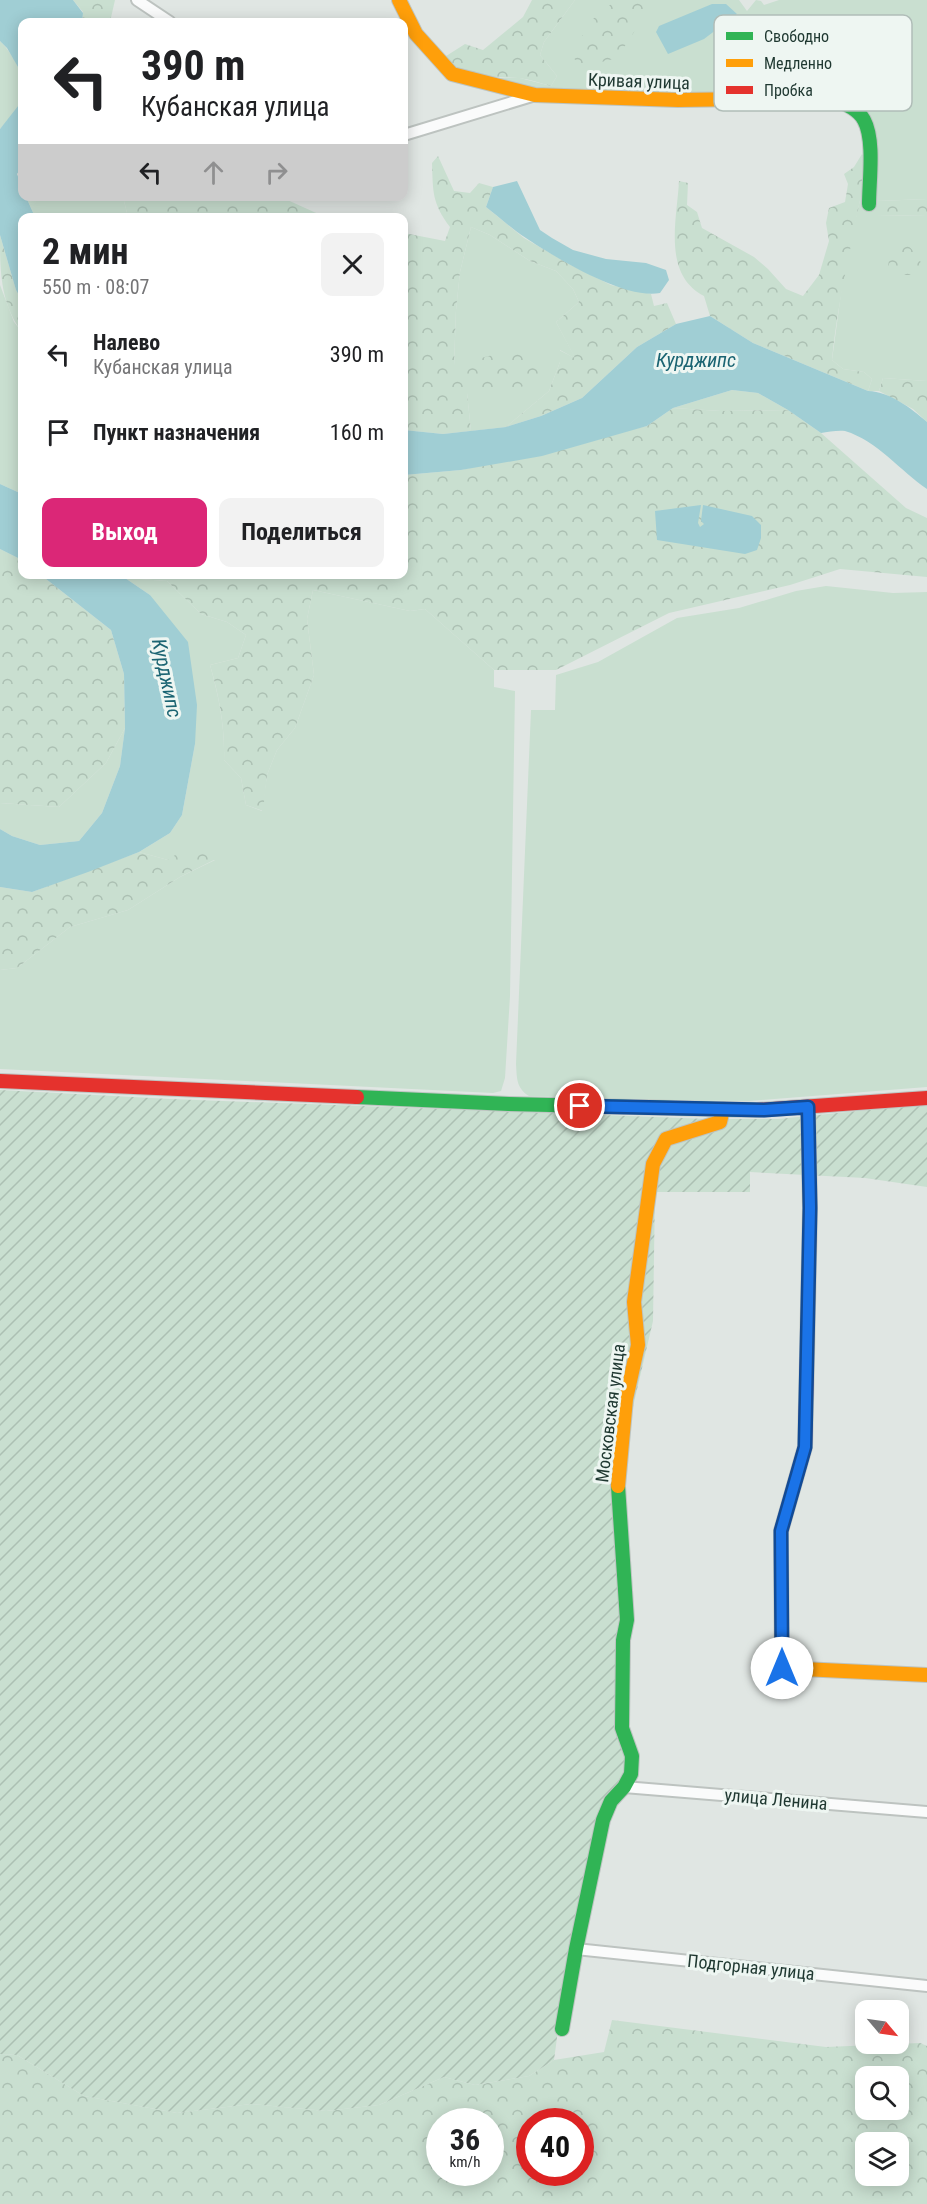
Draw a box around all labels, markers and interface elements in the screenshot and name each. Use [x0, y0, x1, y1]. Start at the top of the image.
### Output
legend [714, 15, 912, 111]
text: Свободно [764, 27, 829, 46]
text: 390 m [141, 41, 246, 90]
icon: left [42, 42, 120, 120]
text: Медленно [764, 54, 832, 73]
street label: Кривая улица [588, 69, 690, 93]
text: Пробка [764, 81, 813, 100]
text: Кубанская улица [141, 91, 330, 123]
icon: left [134, 156, 167, 189]
icon: ahead [197, 156, 230, 189]
icon: right [260, 156, 293, 189]
text: 2 мин [42, 231, 128, 273]
button: close [321, 233, 384, 296]
text: 550 m · 08:07 [42, 275, 149, 299]
text: Налево [93, 330, 160, 355]
icon: left [42, 338, 75, 371]
text: 390 m [330, 342, 384, 367]
water label: Курджипс [656, 348, 736, 372]
text: Кубанская улица [93, 355, 233, 379]
icon: arrive [42, 416, 75, 449]
text: Пункт назначения [93, 420, 260, 445]
text: 160 m [330, 420, 384, 445]
button: Выход [42, 498, 207, 567]
button: Поделиться [219, 498, 384, 567]
water label: Курджипс [147, 636, 187, 720]
pin [554, 1080, 605, 1131]
icon: arrive [563, 1089, 596, 1122]
street label: Московская улица [591, 1343, 629, 1483]
position arrow [750, 1636, 814, 1700]
street label: улица Ленина [724, 1784, 828, 1814]
street label: Подгорная улица [686, 1950, 816, 1984]
north arrow [855, 2000, 909, 2054]
map controls [855, 2000, 909, 2186]
button: search [855, 2066, 909, 2120]
speed limit sign: 40 [516, 2108, 594, 2186]
text: 36 [450, 2122, 480, 2157]
button: layers [855, 2132, 909, 2186]
text: km/h [450, 2153, 480, 2171]

